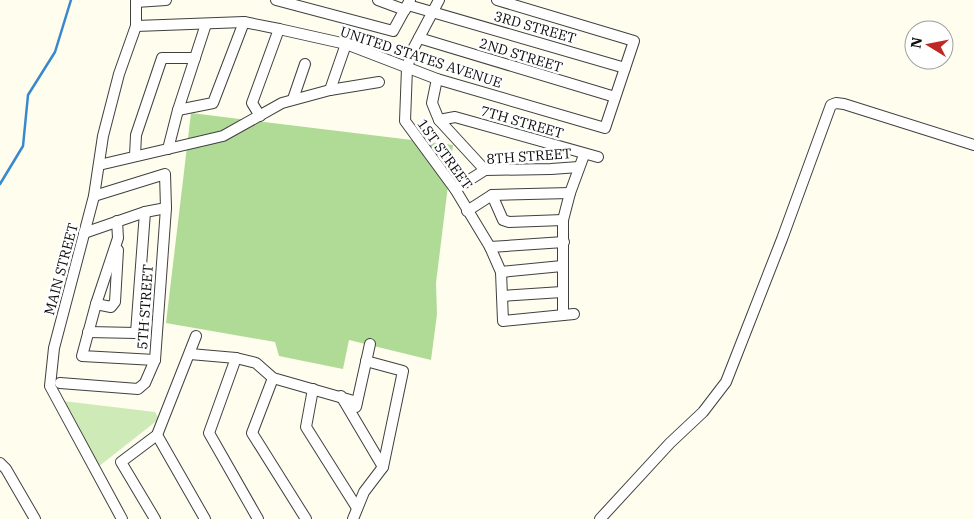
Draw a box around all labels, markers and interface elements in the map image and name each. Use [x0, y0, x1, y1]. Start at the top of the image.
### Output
street label: 3RD STREET [492, 7, 578, 47]
north arrow [904, 20, 954, 70]
street label: UNITED STATES AVENUE [338, 22, 504, 92]
street label: 2ND STREET [477, 34, 565, 76]
text: N [906, 36, 926, 50]
street label: 7TH STREET [478, 102, 566, 142]
street label: 1ST STREET [413, 115, 477, 193]
street label: 8TH STREET [486, 144, 572, 168]
street label: MAIN STREET [40, 221, 82, 317]
street label: 5TH STREET [133, 264, 157, 350]

